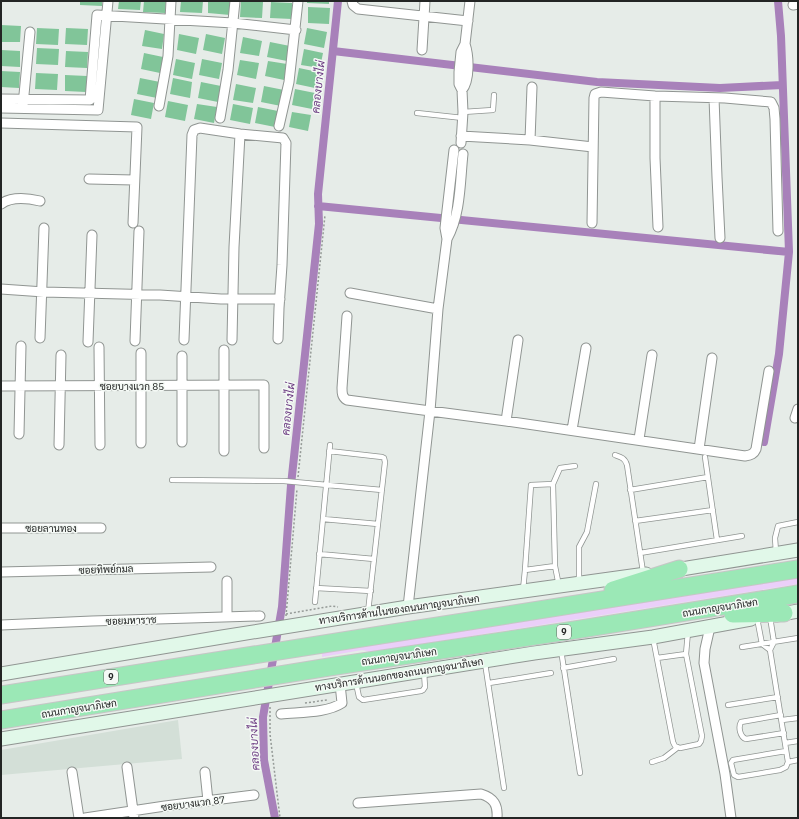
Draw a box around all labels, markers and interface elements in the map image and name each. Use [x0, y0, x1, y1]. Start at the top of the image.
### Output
water label: คลองบางไผ่ [307, 59, 328, 114]
street label: ซอยบางแวก 85 [100, 380, 164, 393]
water label: คลองบางไผ่ [277, 381, 298, 436]
street label: ซอยลานทอง [25, 522, 77, 535]
street label: ซอยทิพย์กมล [78, 561, 134, 577]
street label: ทางบริการด้านในของถนนกาญจนาภิเษก [318, 592, 481, 627]
street label: ถนนกาญจนาภิเษก [682, 595, 759, 620]
street label: ซอยมหาราช [105, 613, 157, 628]
road number: 9 [557, 625, 571, 639]
street label: ถนนกาญจนาภิเษก [361, 645, 438, 668]
street label: ทางบริการด้านนอกของถนนกาญจนาภิเษก [314, 655, 484, 694]
road number: 9 [104, 670, 118, 684]
street label: ถนนกาญจนาภิเษก [41, 696, 118, 721]
water label: คลองบางไผ่ [245, 716, 262, 771]
street label: ซอยบางแวก 87 [160, 793, 226, 814]

